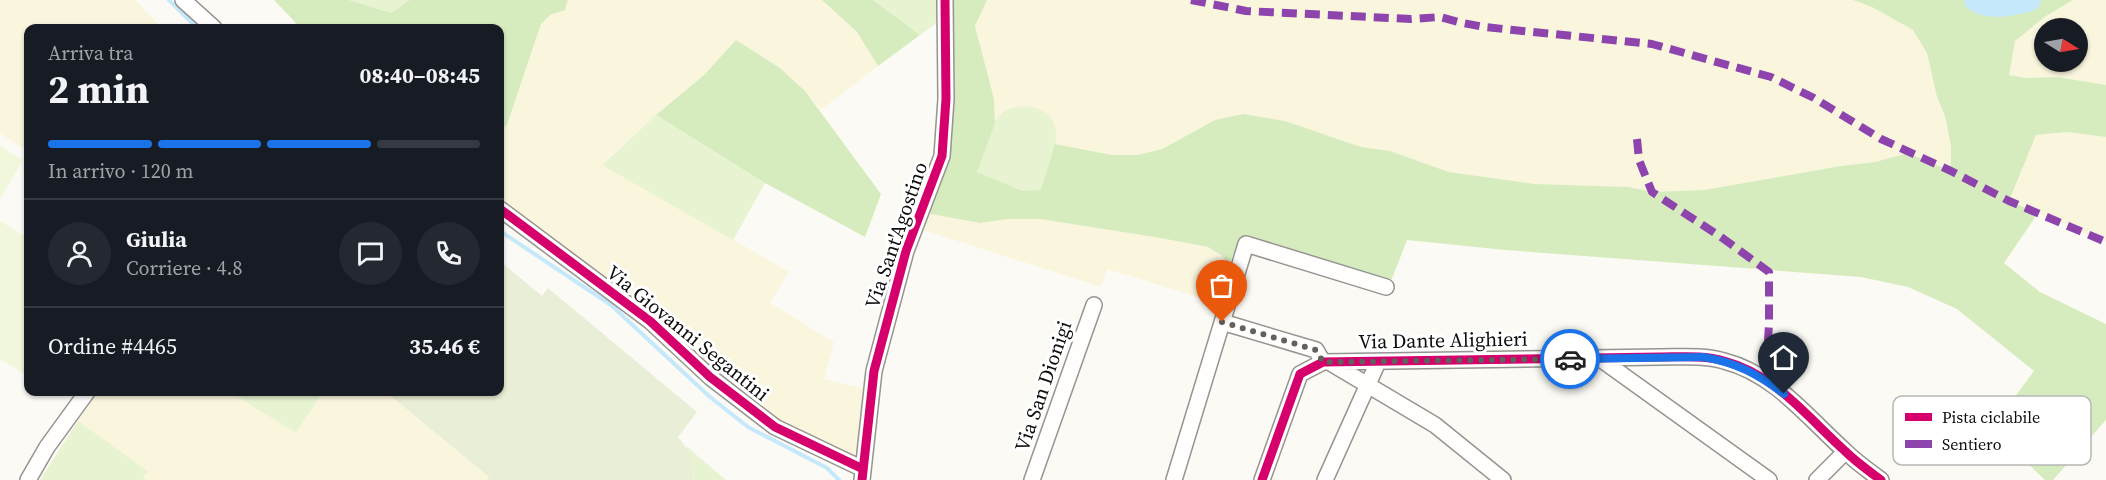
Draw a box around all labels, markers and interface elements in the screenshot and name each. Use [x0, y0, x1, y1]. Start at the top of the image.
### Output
north arrow [2034, 18, 2088, 72]
map controls [2034, 18, 2088, 72]
text: Arriva tra [48, 39, 133, 67]
text: 08:40–08:45 [360, 60, 480, 90]
text: 2 min [48, 63, 149, 116]
text: In arrivo · 120 m [48, 157, 194, 185]
street label: Via Sant'Agostino [858, 158, 934, 312]
button: person [48, 222, 111, 285]
button: chat [339, 222, 402, 285]
button: phone [417, 222, 480, 285]
text: Giulia [126, 224, 187, 254]
text: Corriere · 4.8 [126, 254, 242, 282]
street label: Via Giovanni Segantini [601, 259, 775, 407]
pin [1196, 260, 1247, 322]
icon: bag [1205, 269, 1238, 302]
street label: Via San Dionigi [1008, 317, 1078, 455]
street label: Via Dante Alighieri [1358, 325, 1528, 355]
courier [1540, 329, 1600, 389]
text: Ordine #4465 [48, 331, 177, 361]
text: 35.46 € [409, 331, 480, 361]
pin [1758, 332, 1809, 394]
icon: home [1767, 341, 1800, 374]
icon: car [1554, 343, 1587, 376]
legend [1893, 396, 2091, 465]
text: Pista ciclabile [1942, 406, 2040, 428]
text: Sentiero [1942, 433, 2002, 455]

